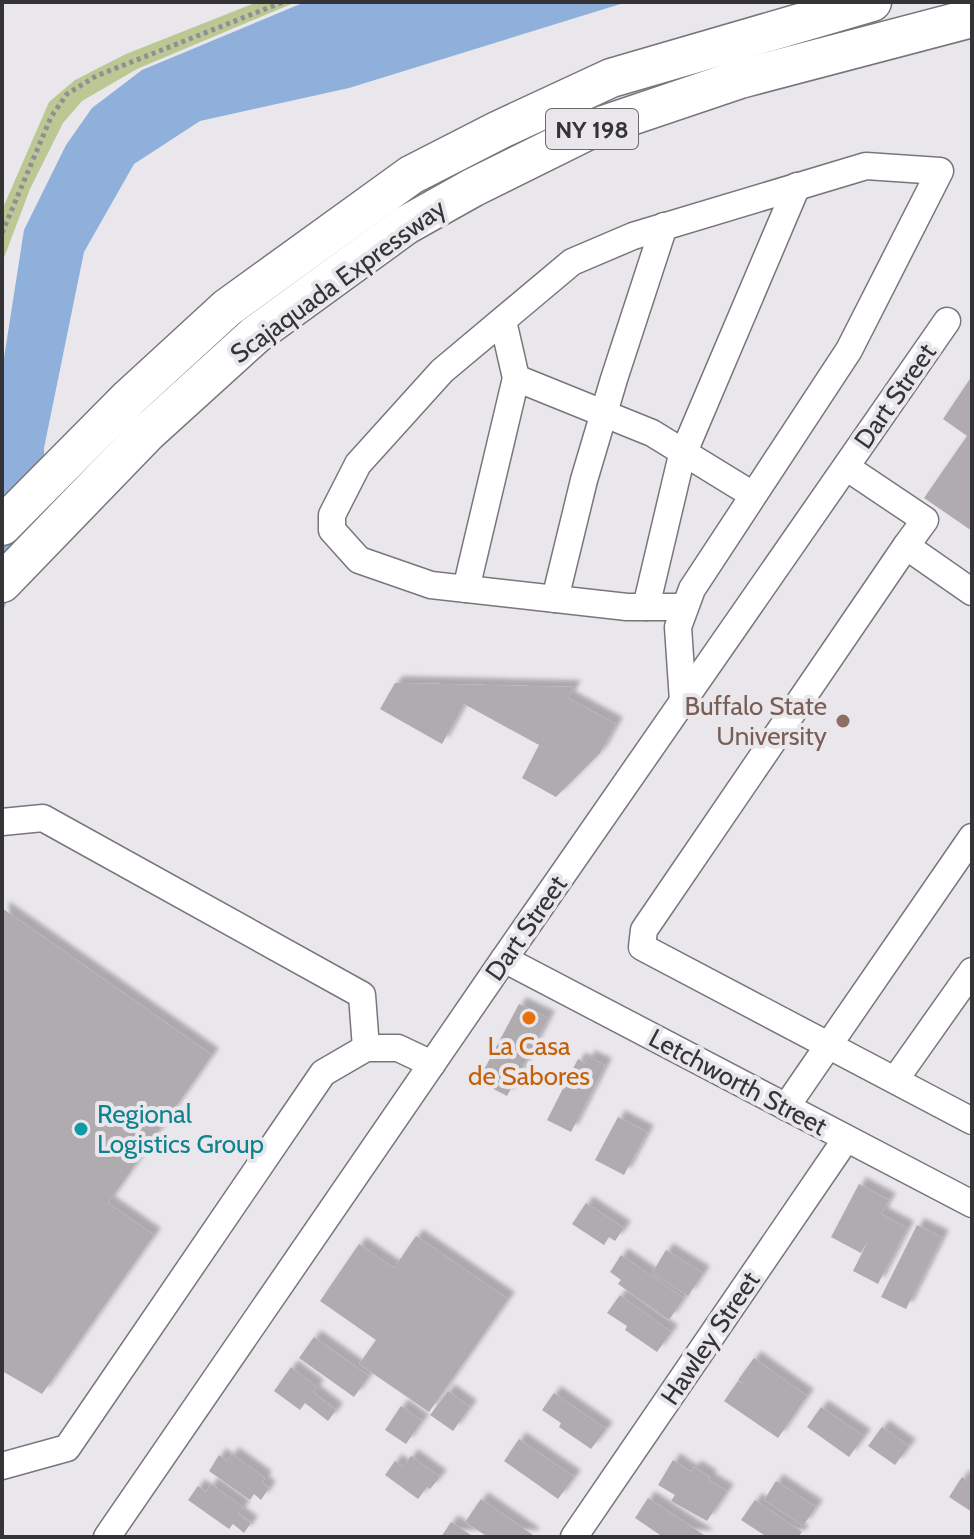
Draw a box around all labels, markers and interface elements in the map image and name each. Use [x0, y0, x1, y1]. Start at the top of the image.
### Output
road number: NY 198 [546, 109, 638, 149]
street label: Scajaquada Expressway [224, 192, 452, 370]
street label: Dart Street [847, 337, 943, 455]
place label: Buffalo State University [685, 690, 827, 752]
marker: Buffalo State University [834, 712, 852, 730]
street label: Dart Street [478, 869, 574, 987]
marker: La Casa de Sabores [520, 1009, 538, 1027]
street label: Letchworth Street [643, 1022, 833, 1143]
place label: La Casa de Sabores [468, 1030, 590, 1092]
place label: Regional Logistics Group [97, 1098, 264, 1160]
marker: Regional Logistics Group [72, 1120, 90, 1138]
street label: Hawley Street [654, 1265, 766, 1411]

